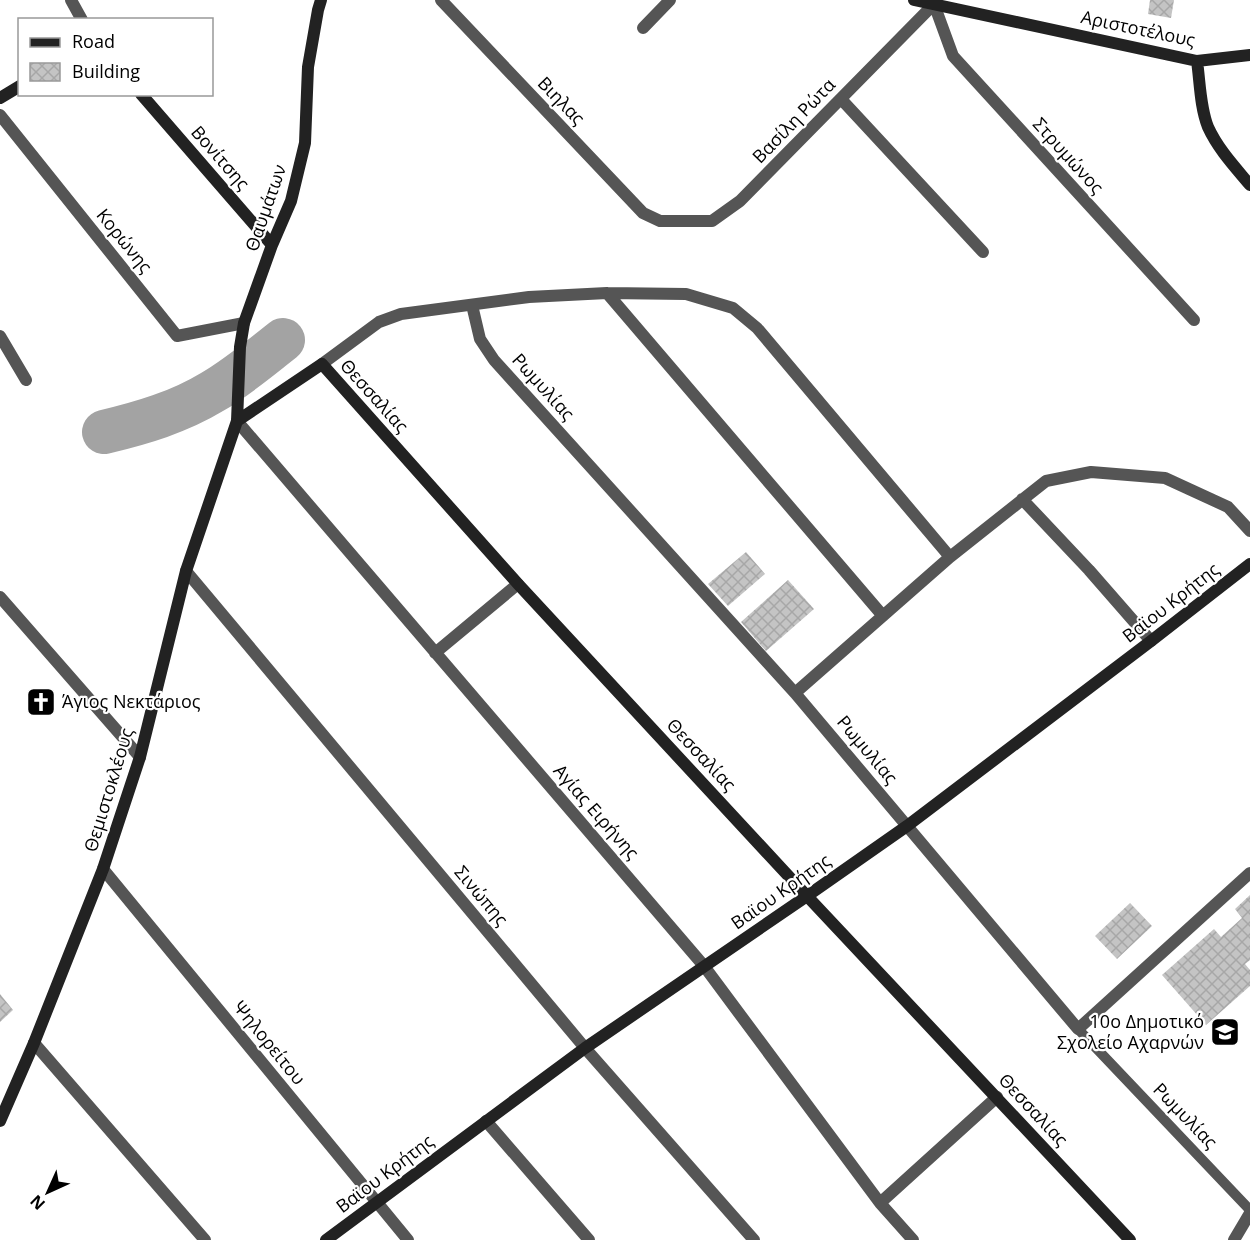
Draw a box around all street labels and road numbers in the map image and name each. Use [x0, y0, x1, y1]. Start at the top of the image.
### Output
street label: Αριστοτέλους [1079, 4, 1198, 52]
street label: Βιηλας [533, 71, 591, 130]
street label: Βασίλη Ρώτα [747, 73, 840, 168]
street label: Στρυμώνος [1028, 112, 1110, 199]
street label: Βονίτσης [186, 120, 255, 195]
street label: Θαυμάτων [239, 161, 291, 254]
street label: Κορώνης [92, 203, 158, 278]
street label: Ρωμυλίας [507, 348, 580, 425]
street label: Θεσσαλίας [335, 353, 414, 437]
street label: Βαϊου Κρήτης [1117, 557, 1224, 647]
street label: Ρωμυλίας [832, 710, 904, 789]
street label: Θεσσαλίας [662, 713, 742, 796]
street label: Θεμιστοκλέους [78, 725, 138, 855]
street label: Αγίας Ειρήνης [549, 759, 645, 864]
street label: Βαϊου Κρήτης [726, 848, 835, 934]
street label: Σινώπης [450, 860, 514, 931]
street label: Ψηλορείτου [228, 995, 311, 1089]
street label: Θεσσαλίας [994, 1068, 1074, 1151]
street label: Ρωμυλίας [1149, 1077, 1223, 1153]
street label: Βαϊου Κρήτης [331, 1128, 438, 1218]

